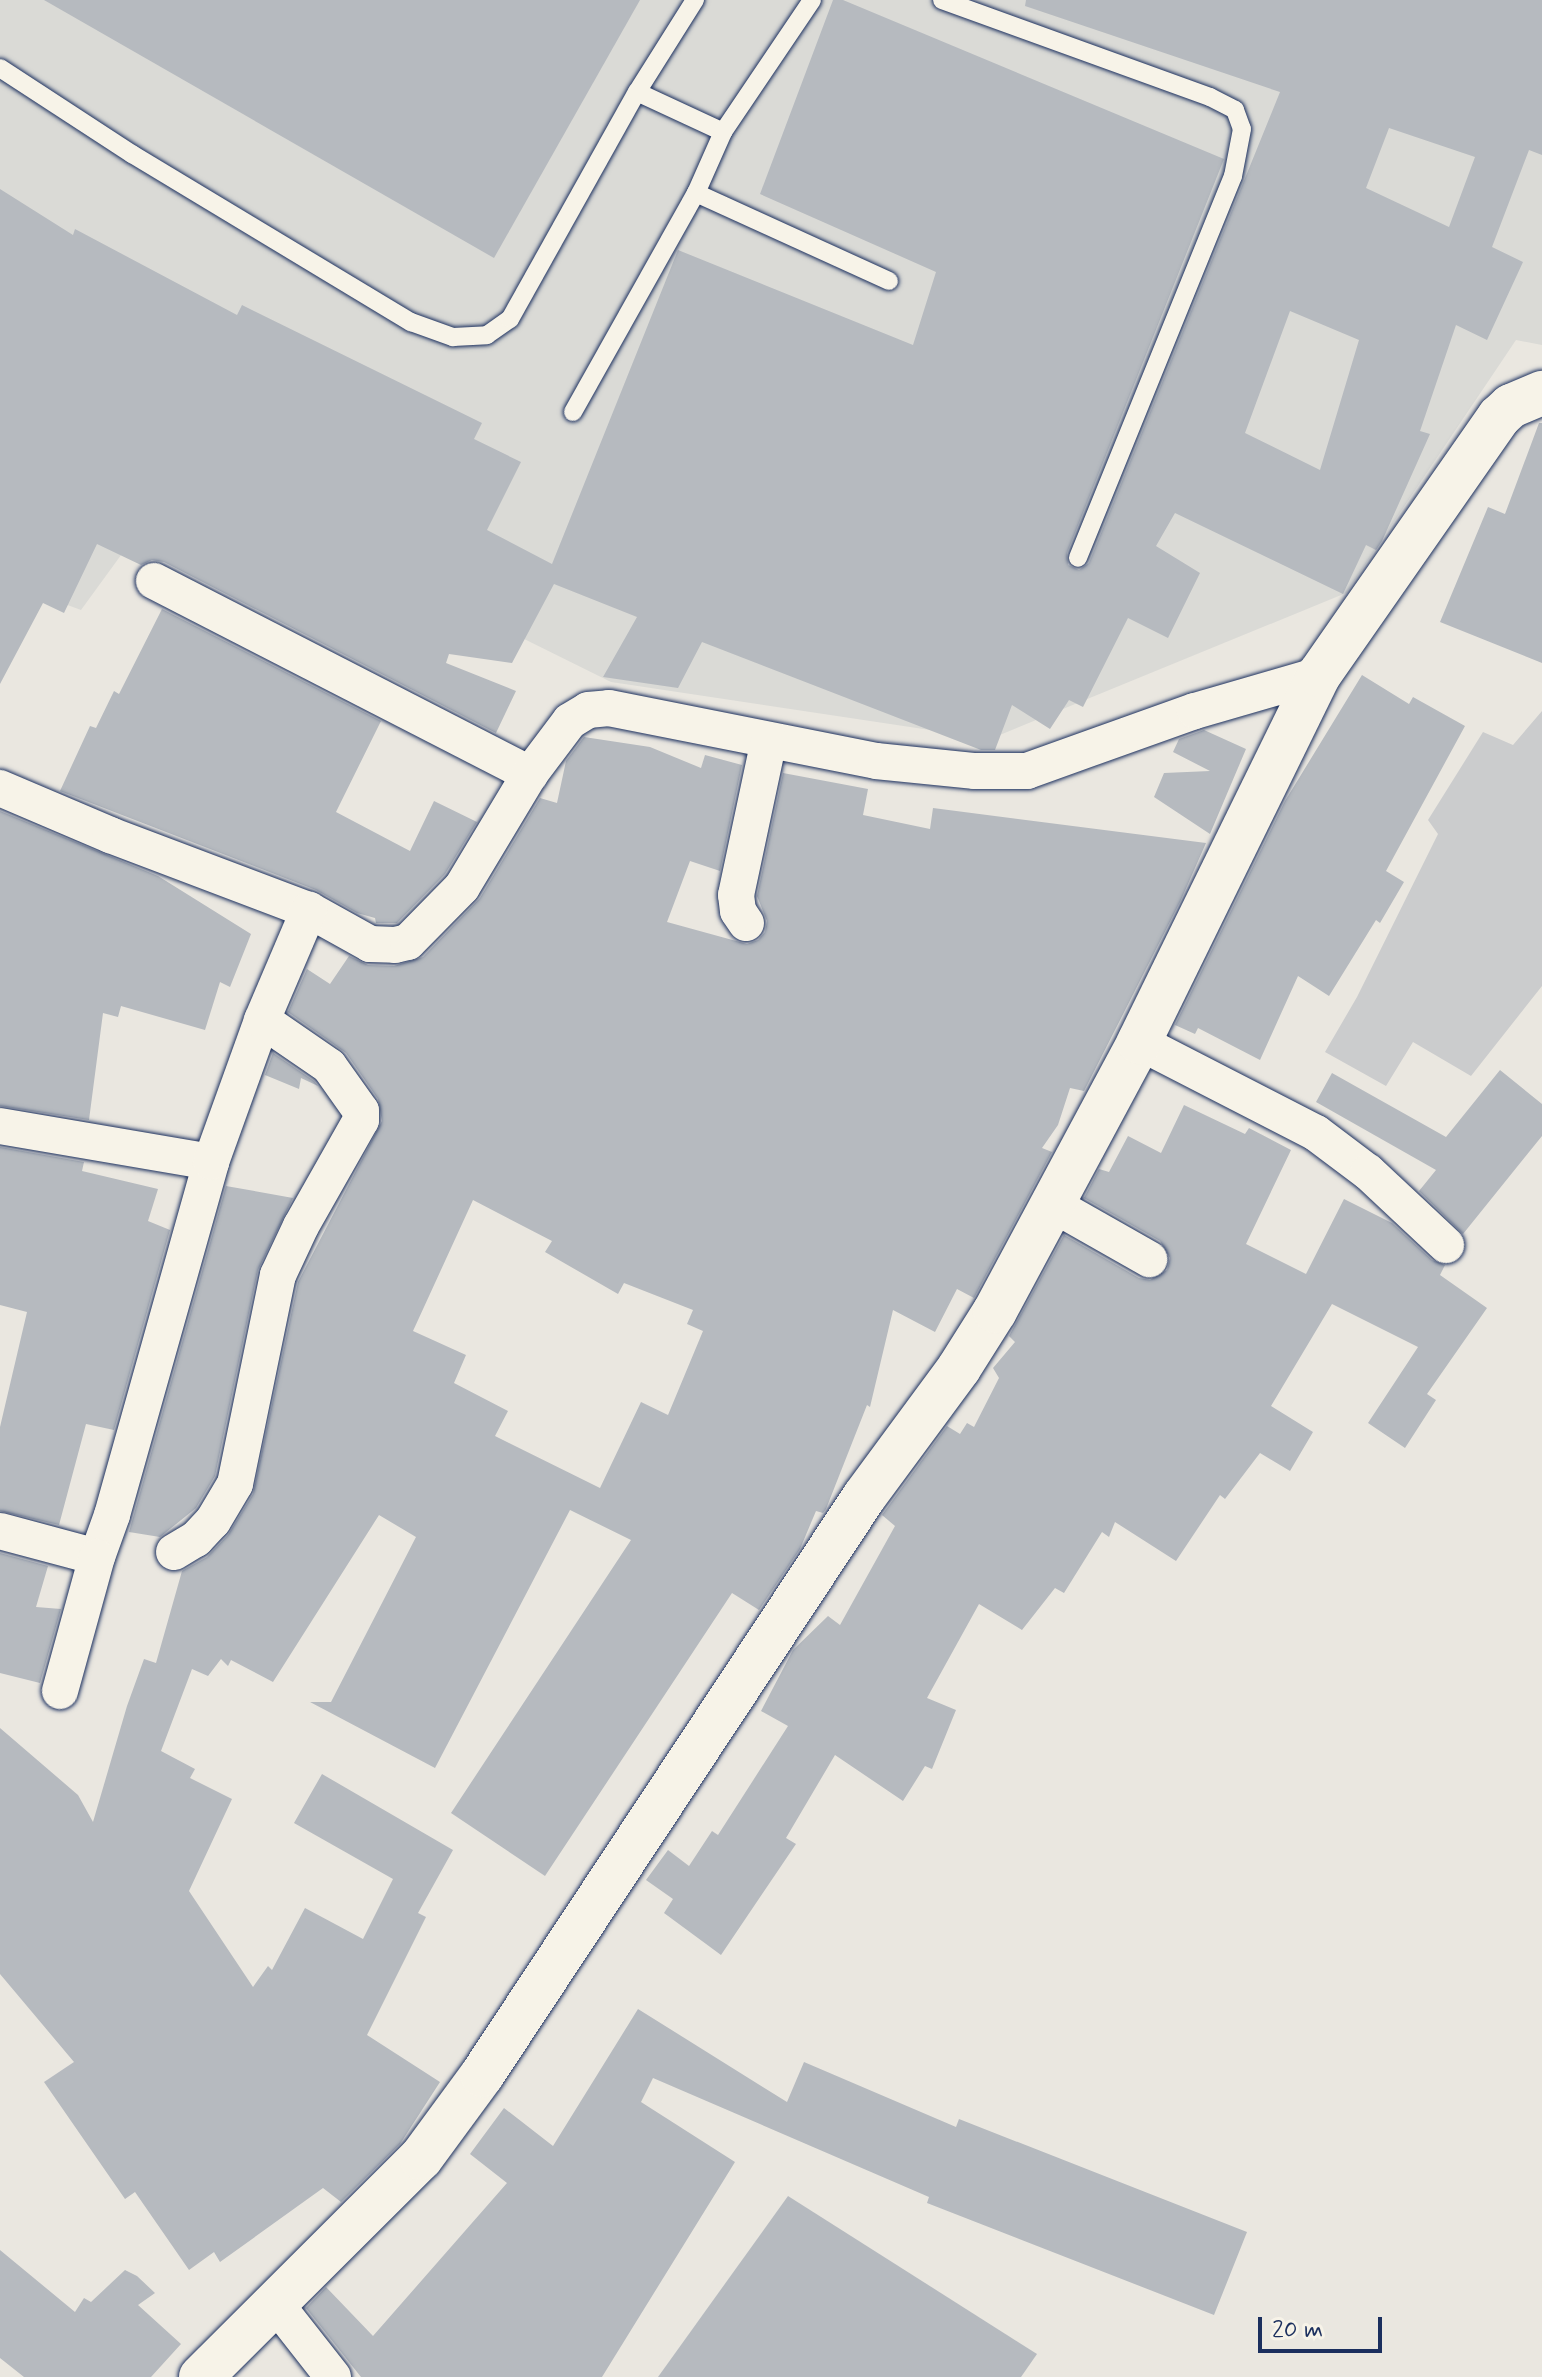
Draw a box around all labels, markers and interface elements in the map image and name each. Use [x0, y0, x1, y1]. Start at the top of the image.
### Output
scale bar [1262, 2301, 1386, 2351]
text: 20 m [1272, 2315, 1323, 2346]

